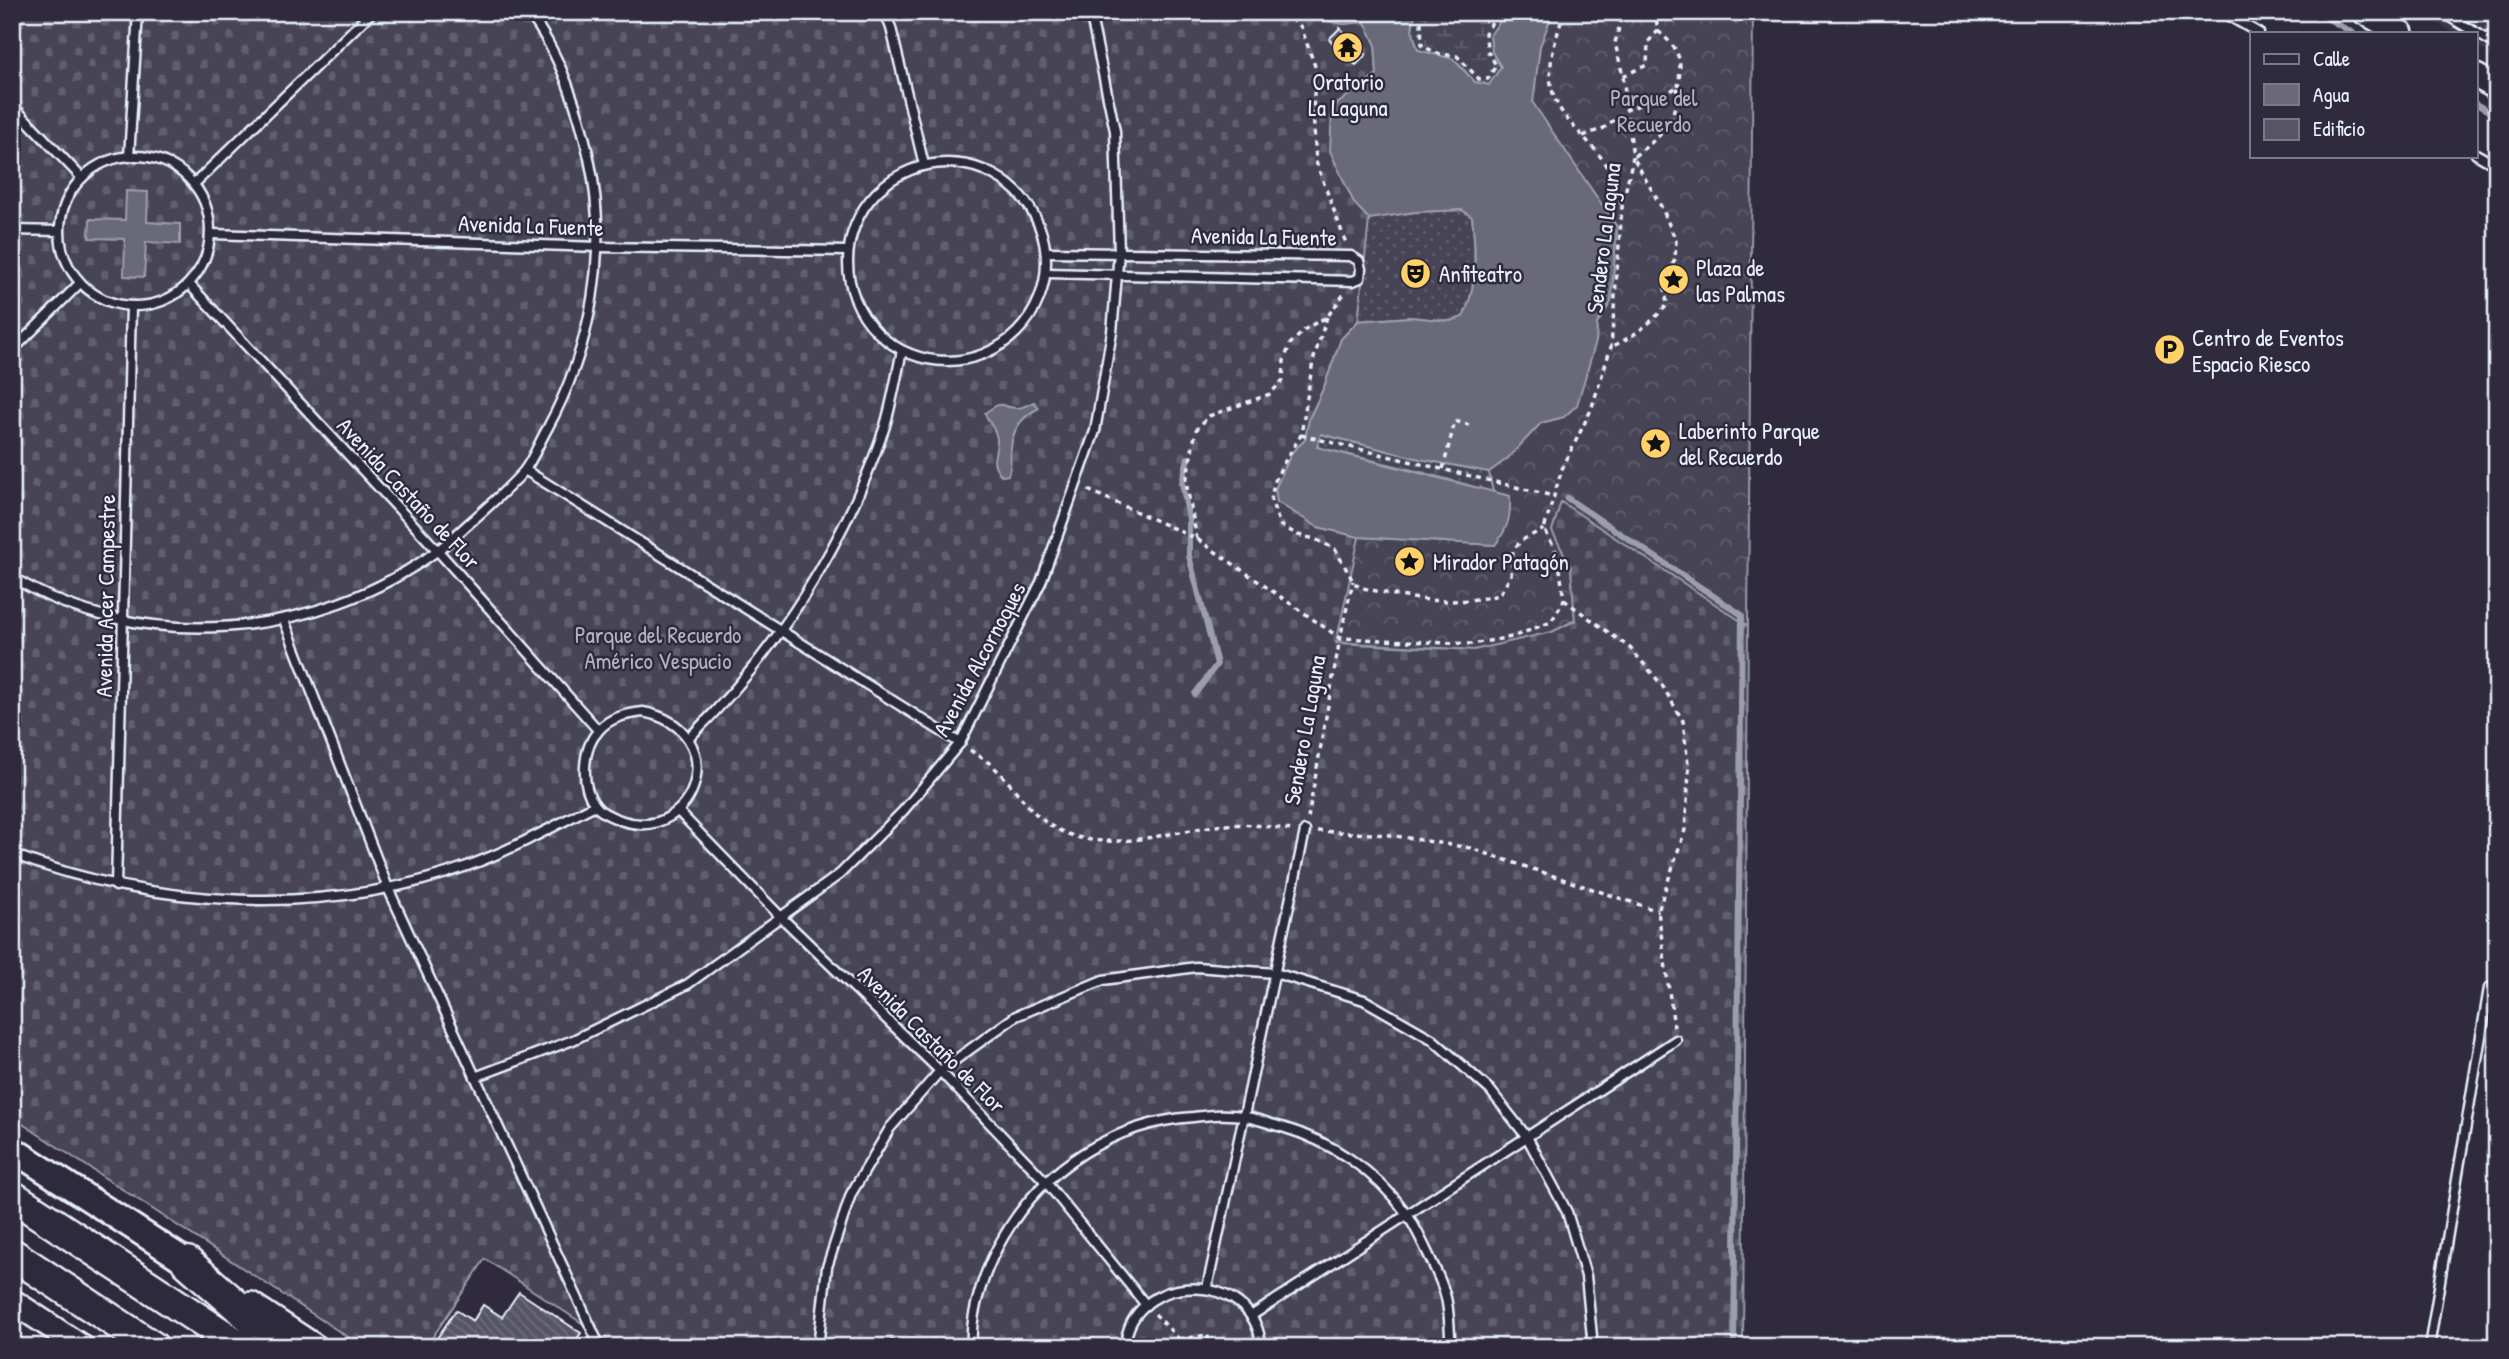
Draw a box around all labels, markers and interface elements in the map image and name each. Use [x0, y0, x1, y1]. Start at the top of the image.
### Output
temple icon: Oratorio La Laguna [1331, 30, 1365, 64]
legend [2250, 32, 2478, 158]
text: Calle [2313, 44, 2350, 73]
place label: Oratorio La Laguna [1308, 66, 1388, 123]
text: Agua [2313, 80, 2349, 109]
park label: Parque del Recuerdo [1610, 82, 1699, 139]
text: Edificio [2313, 114, 2365, 143]
street label: Sendero La Laguna [1578, 161, 1628, 315]
street label: Avenida La Fuente [458, 207, 604, 243]
street label: Avenida La Fuente [1191, 219, 1337, 253]
place label: Plaza de las Palmas [1696, 252, 1785, 309]
theatre icon: Anfiteatro [1399, 256, 1433, 290]
place label: Anfiteatro [1439, 258, 1522, 289]
place icon: Plaza de las Palmas [1656, 263, 1690, 297]
place label: Centro de Eventos Espacio Riesco [2192, 322, 2344, 379]
parking icon: Centro de Eventos Espacio Riesco [2152, 333, 2186, 367]
street label: Avenida Castaño de Flor [330, 410, 488, 576]
place label: Laberinto Parque del Recuerdo [1679, 415, 1820, 472]
place icon: Laberinto Parque del Recuerdo [1639, 426, 1673, 460]
street label: Avenida Acer Campestre [88, 494, 122, 698]
place icon: Mirador Patagón [1393, 544, 1427, 578]
place label: Mirador Patagón [1433, 546, 1569, 577]
street label: Avenida Alcornoques [925, 576, 1033, 741]
park label: Parque del Recuerdo Américo Vespucio [575, 619, 741, 676]
street label: Sendero La Laguna [1276, 653, 1332, 807]
street label: Avenida Castaño de Flor [851, 958, 1013, 1120]

